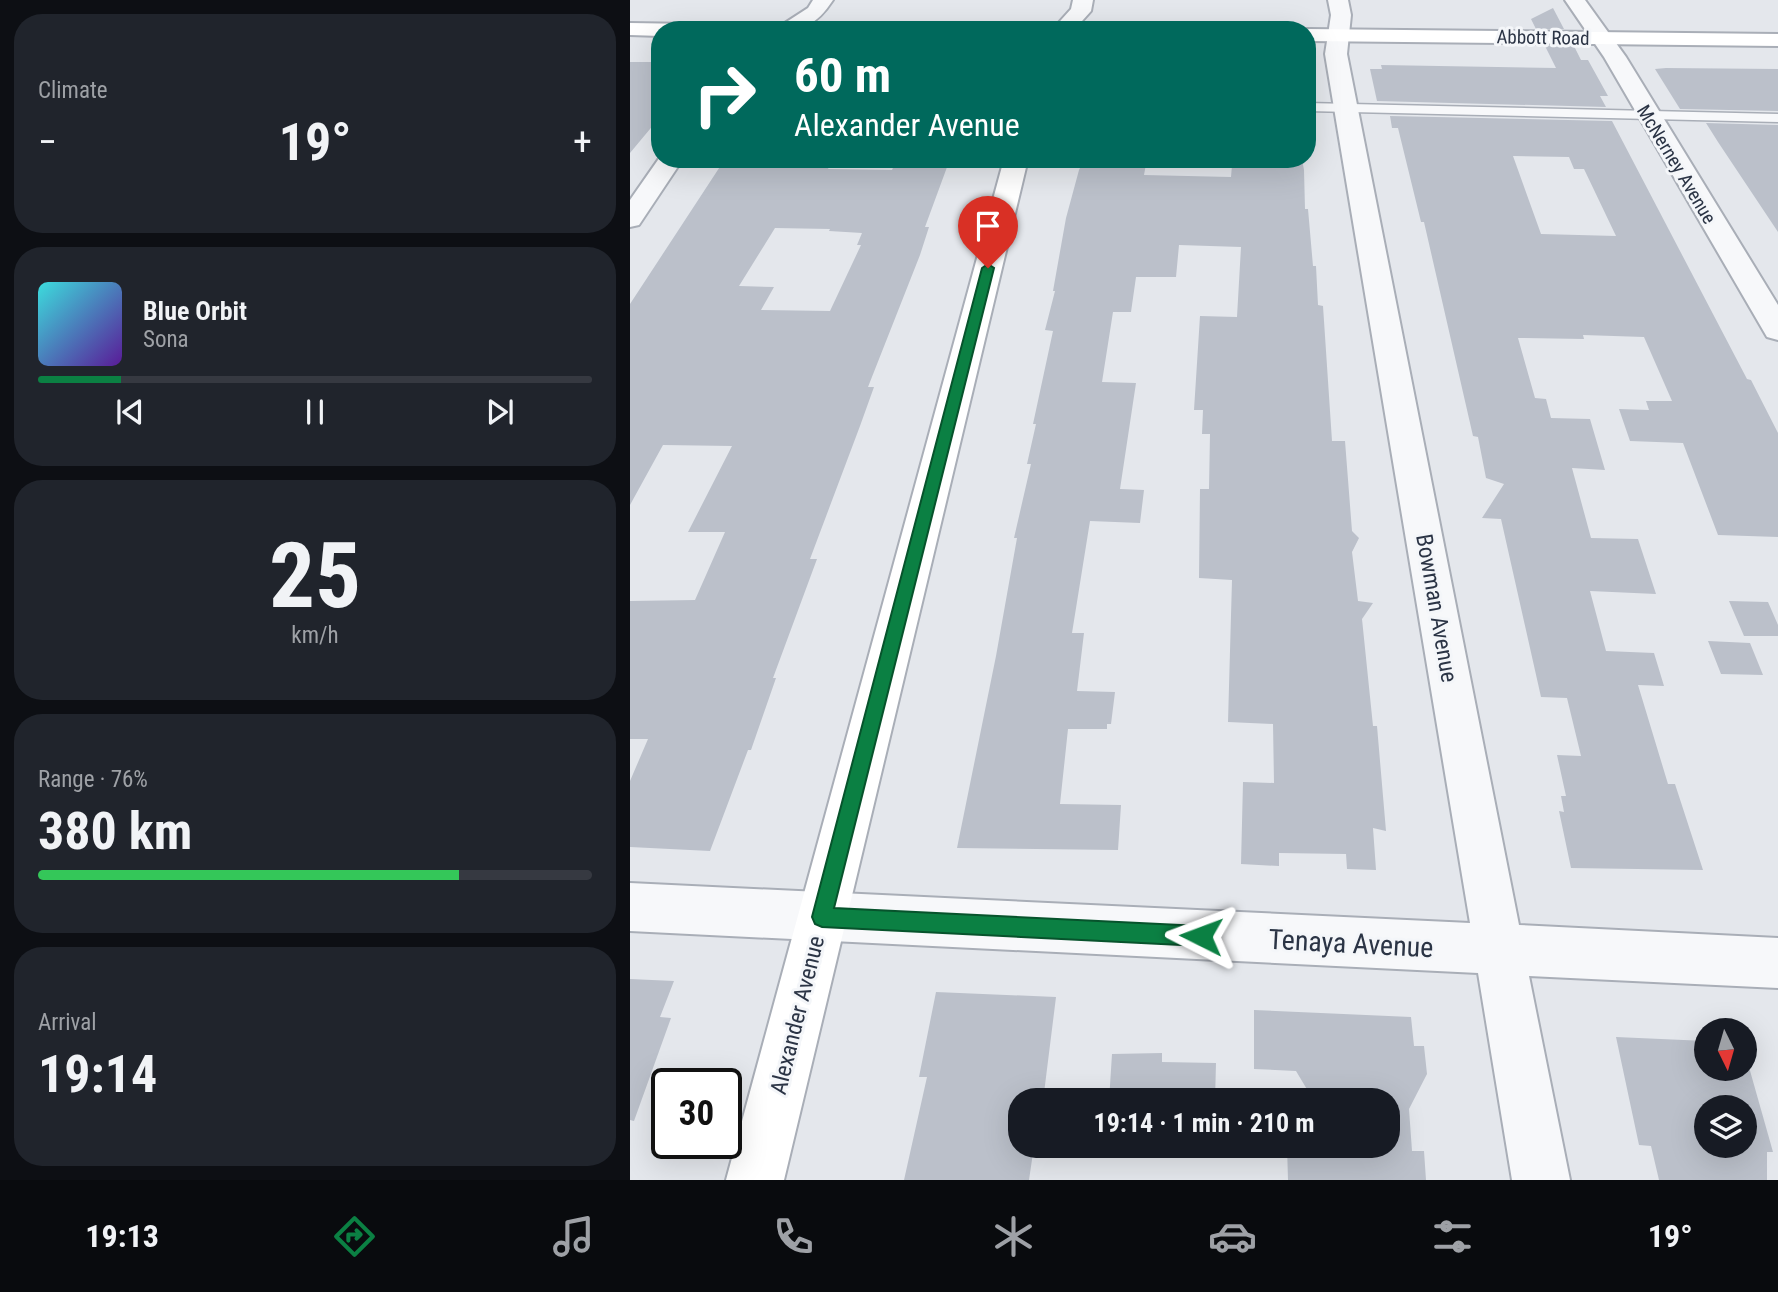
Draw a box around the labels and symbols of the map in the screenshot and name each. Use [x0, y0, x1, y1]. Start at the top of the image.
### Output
street label: Abbott Road [1496, 25, 1590, 50]
street label: McNerney Avenue [1632, 101, 1721, 228]
pin [958, 196, 1018, 268]
street label: Bowman Avenue [1410, 532, 1463, 684]
position arrow [1164, 899, 1238, 973]
street label: Tenaya Avenue [1268, 923, 1434, 964]
street label: Alexander Avenue [765, 933, 830, 1097]
north arrow [1694, 1018, 1757, 1082]
speed limit sign: 30 [651, 1068, 742, 1159]

